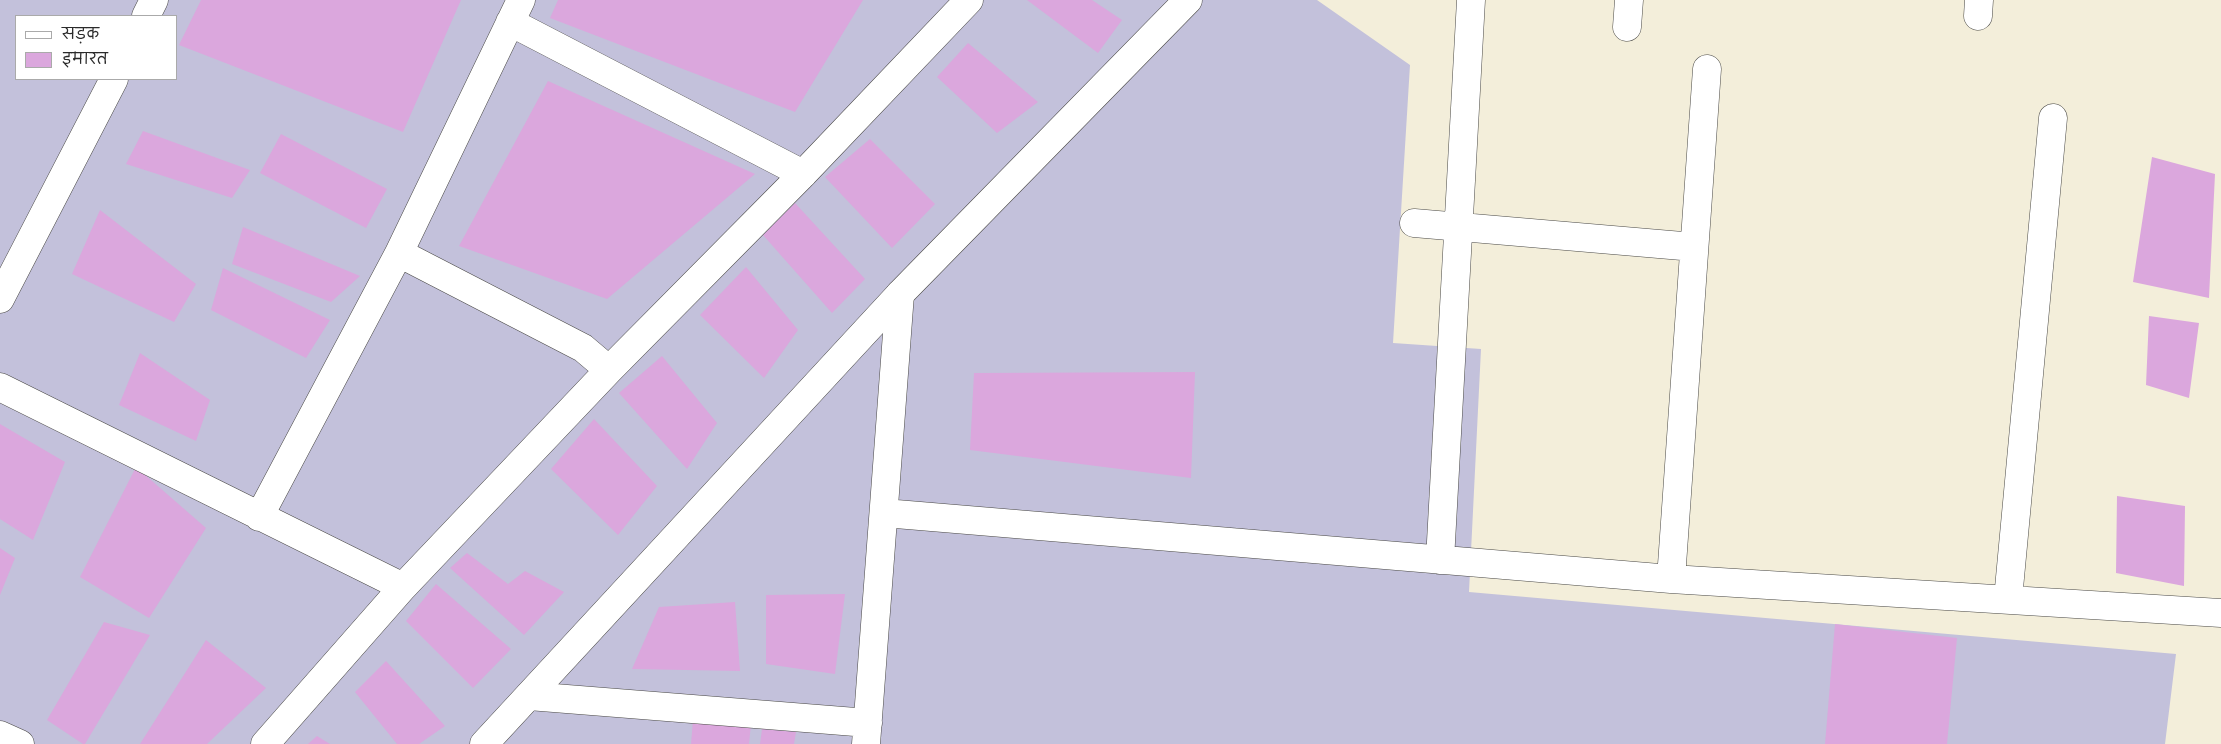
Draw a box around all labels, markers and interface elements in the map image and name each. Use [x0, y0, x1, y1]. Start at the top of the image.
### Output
legend [15, 15, 178, 80]
text: सड़क [62, 21, 99, 44]
text: इमारत [62, 46, 108, 69]

